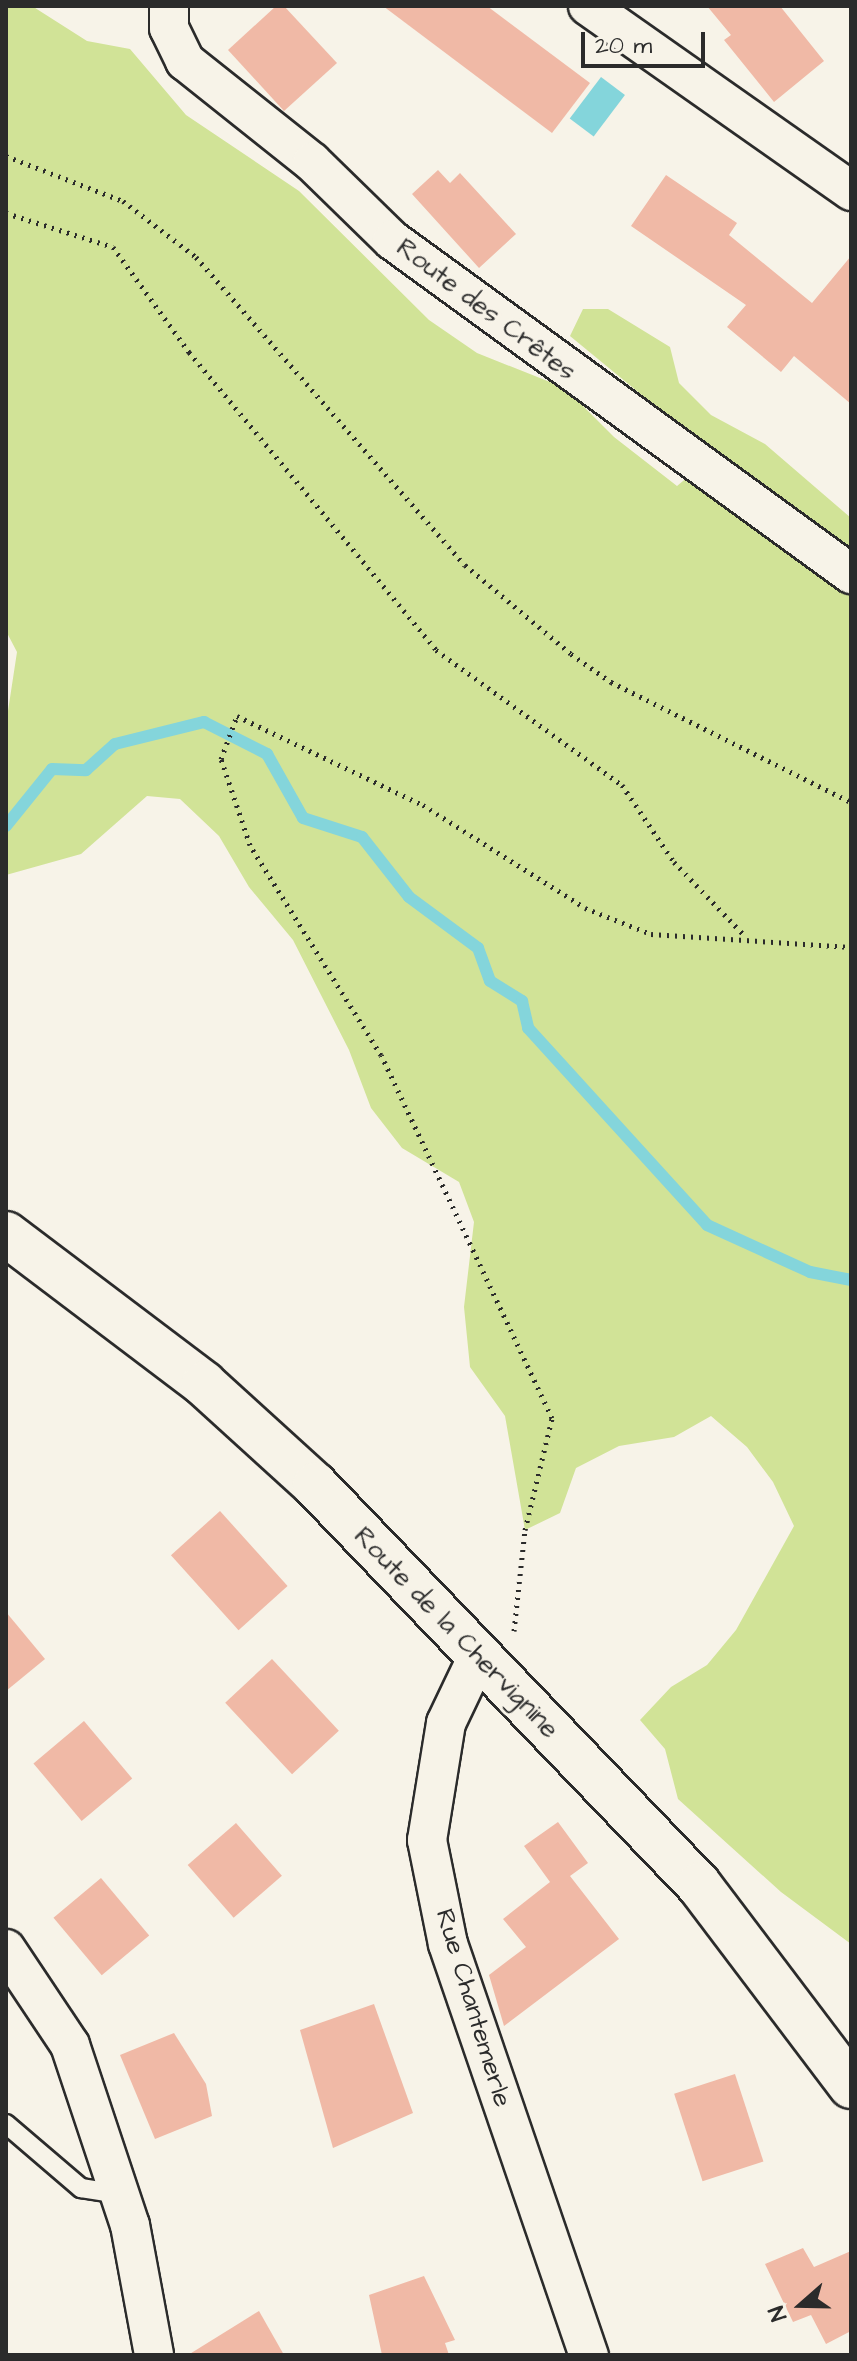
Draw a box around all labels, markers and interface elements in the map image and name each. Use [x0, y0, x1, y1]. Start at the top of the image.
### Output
scale bar [585, 16, 709, 66]
text: 20 m [595, 29, 652, 63]
street label: Route des Crêtes [390, 232, 582, 388]
street label: Route de la Chervignine [347, 1521, 565, 1745]
street label: Rue Chantemerle [428, 1905, 518, 2111]
north arrow [761, 2265, 841, 2345]
text: N [761, 2302, 795, 2325]

